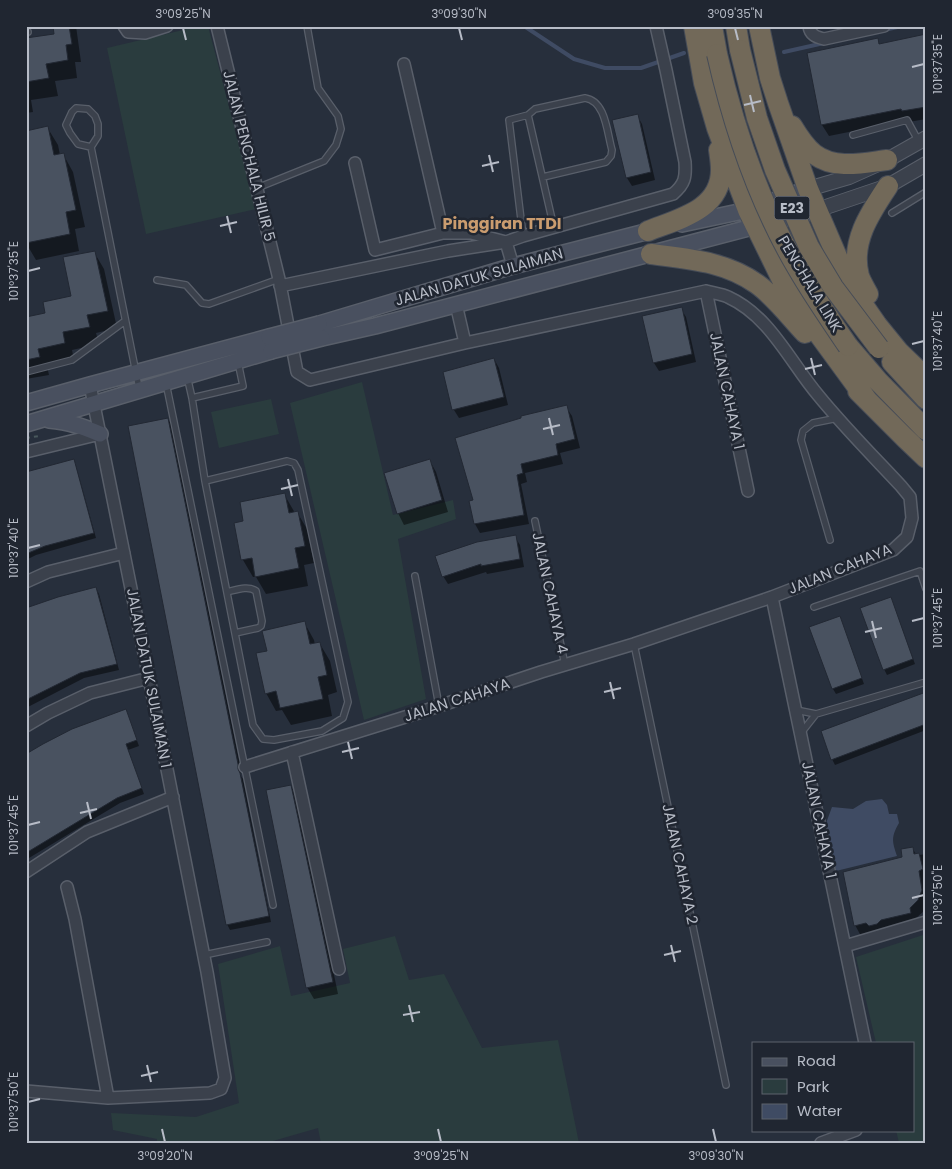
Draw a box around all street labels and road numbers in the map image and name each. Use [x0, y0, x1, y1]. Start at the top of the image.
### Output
street label: JALAN PENCHALA HILIR 5 [218, 68, 281, 244]
road number: E23 [774, 197, 810, 220]
street label: PENCHALA LINK [773, 231, 848, 336]
street label: JALAN DATUK SULAIMAN [392, 242, 565, 311]
street label: JALAN CAHAYA 1 [705, 330, 750, 451]
street label: JALAN CAHAYA 4 [527, 530, 574, 656]
street label: JALAN CAHAYA [785, 538, 895, 599]
street label: JALAN DATUK SULAIMAN 1 [122, 586, 177, 770]
street label: JALAN CAHAYA [401, 673, 513, 727]
street label: JALAN CAHAYA 1 [797, 759, 842, 880]
street label: JALAN CAHAYA 2 [657, 802, 704, 926]

